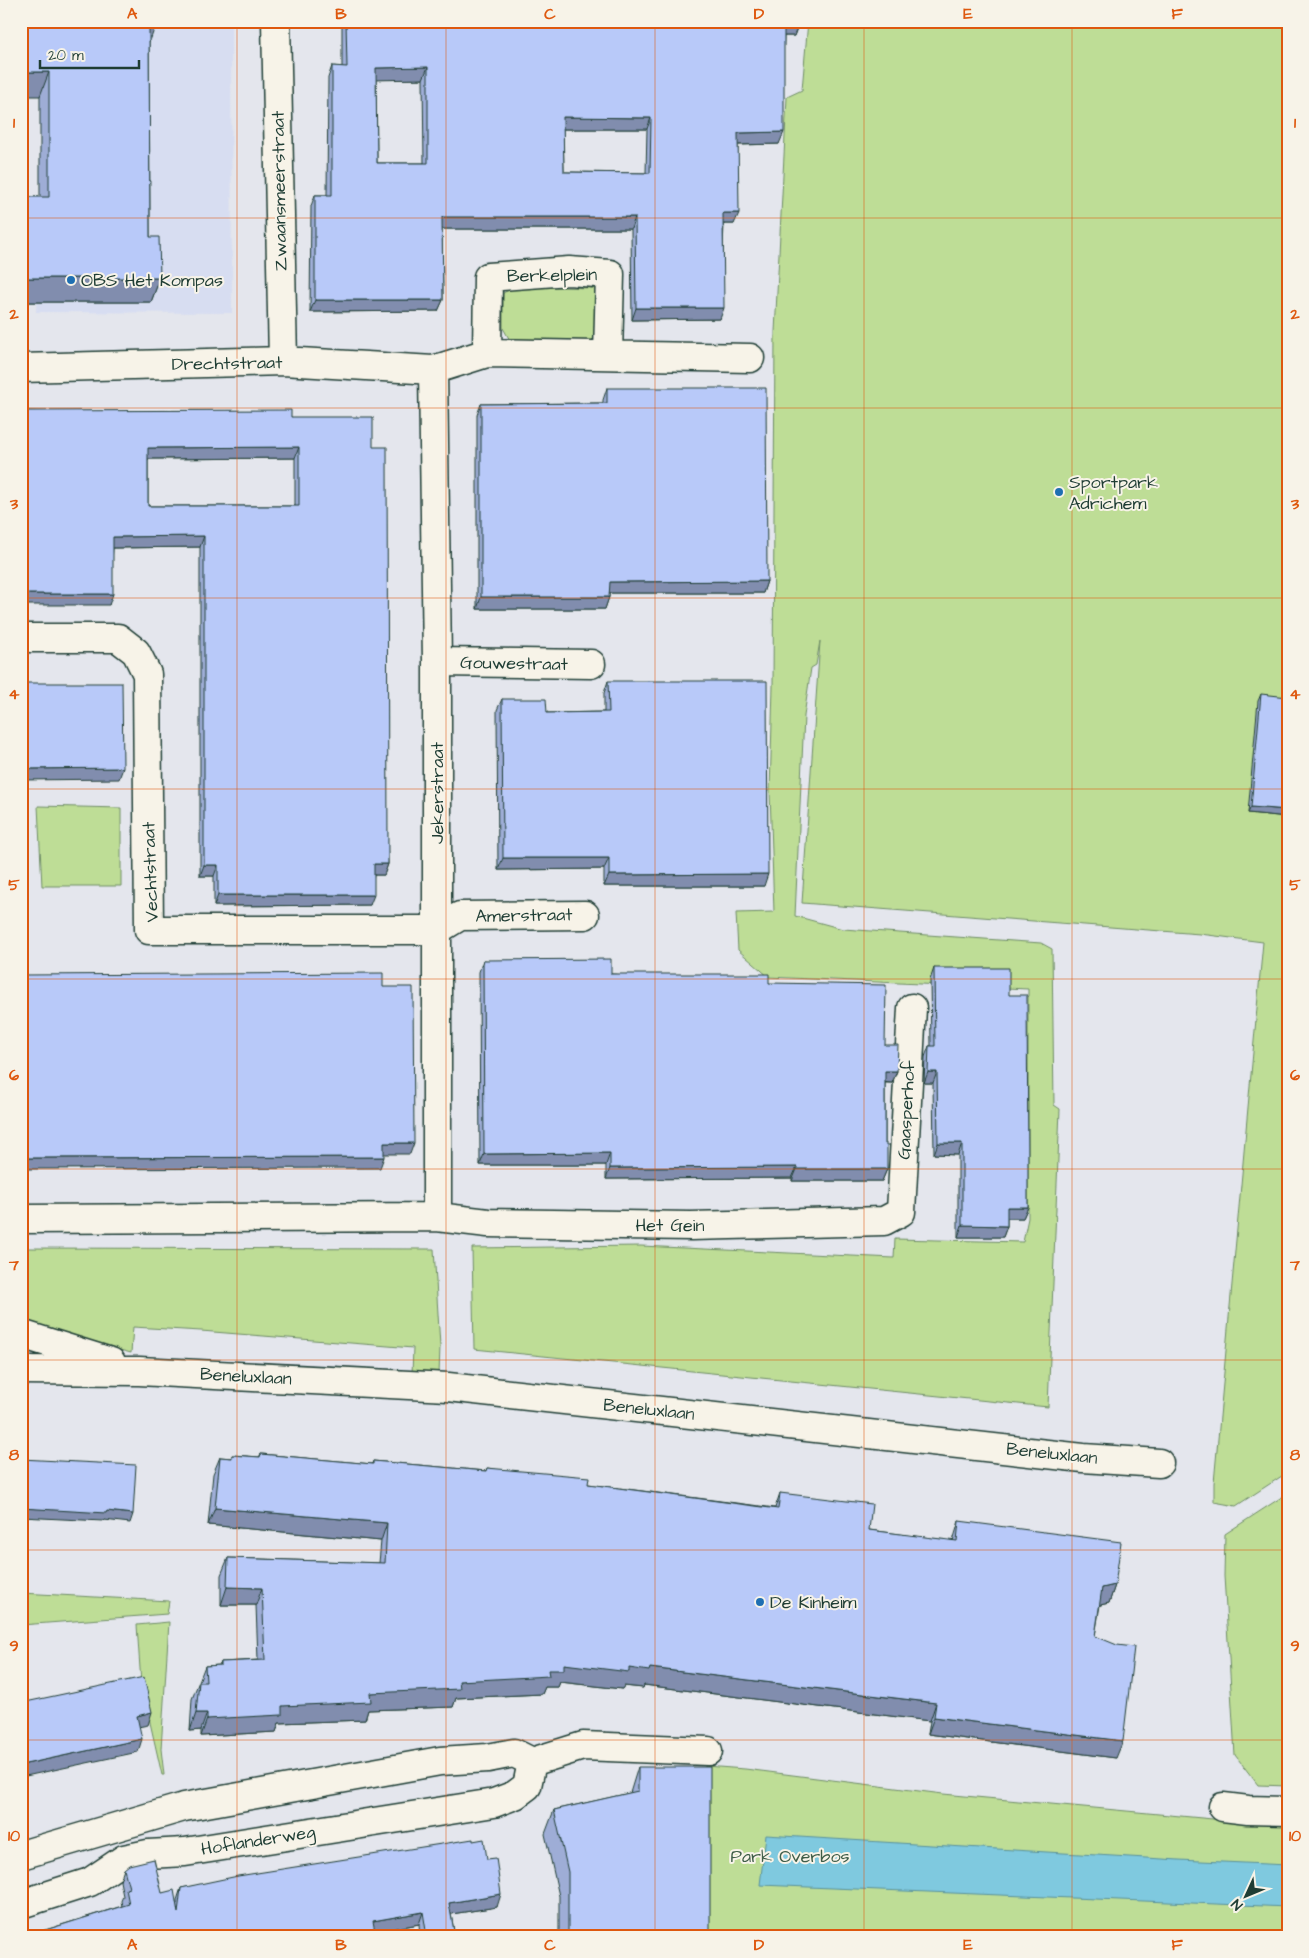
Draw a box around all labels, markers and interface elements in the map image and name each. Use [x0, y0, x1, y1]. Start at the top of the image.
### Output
text: A [127, 3, 138, 25]
text: B [335, 3, 347, 25]
text: C [544, 3, 556, 25]
text: D [754, 3, 765, 25]
text: E [963, 3, 973, 25]
text: F [1171, 3, 1183, 25]
scale bar [40, 38, 139, 70]
text: 20 m [48, 45, 84, 66]
street label: Zwaansmeerstraat [266, 110, 293, 271]
text: 1 [13, 112, 16, 134]
text: 1 [1294, 112, 1297, 134]
street label: Berkelplein [507, 262, 597, 289]
place label: OBS Het Kompas [81, 268, 223, 293]
marker: OBS Het Kompas [65, 274, 77, 286]
text: 2 [8, 303, 19, 325]
text: 2 [1289, 303, 1300, 325]
street label: Drechtstraat [171, 350, 283, 377]
place label: Sportpark Adrichem [1069, 470, 1158, 516]
marker: Sportpark Adrichem [1053, 486, 1065, 498]
text: 3 [9, 493, 19, 515]
text: 3 [1290, 493, 1300, 515]
street label: Gouwestraat [460, 650, 569, 677]
text: 4 [9, 683, 20, 705]
text: 4 [1290, 683, 1301, 705]
street label: Jekerstraat [425, 741, 450, 844]
street label: Vechtstraat [136, 821, 165, 923]
text: 5 [8, 874, 20, 896]
text: 5 [1289, 874, 1301, 896]
street label: Amerstraat [475, 902, 573, 929]
street label: Gaasperhof [891, 1060, 922, 1160]
text: 6 [9, 1064, 19, 1086]
text: 6 [1290, 1064, 1300, 1086]
street label: Het Gein [635, 1213, 705, 1238]
text: 7 [8, 1254, 19, 1276]
text: 7 [1289, 1254, 1300, 1276]
street label: Beneluxlaan [199, 1362, 293, 1391]
street label: Beneluxlaan [602, 1392, 696, 1427]
street label: Beneluxlaan [1005, 1436, 1099, 1471]
text: 8 [9, 1444, 20, 1466]
text: 8 [1290, 1444, 1301, 1466]
place label: De Kinheim [770, 1590, 857, 1615]
marker: De Kinheim [754, 1596, 766, 1608]
text: 9 [9, 1635, 19, 1657]
text: 9 [1290, 1635, 1300, 1657]
street label: Hoflanderweg [199, 1819, 317, 1863]
text: 10 [8, 1825, 20, 1847]
text: 10 [1289, 1825, 1301, 1847]
park label: Park Overbos [730, 1844, 850, 1869]
north arrow [1222, 1870, 1272, 1920]
text: N [1227, 1894, 1248, 1914]
text: A [127, 1934, 138, 1956]
text: B [335, 1934, 347, 1956]
text: C [544, 1934, 556, 1956]
text: D [754, 1934, 765, 1956]
text: E [963, 1934, 973, 1956]
text: F [1171, 1934, 1183, 1956]

